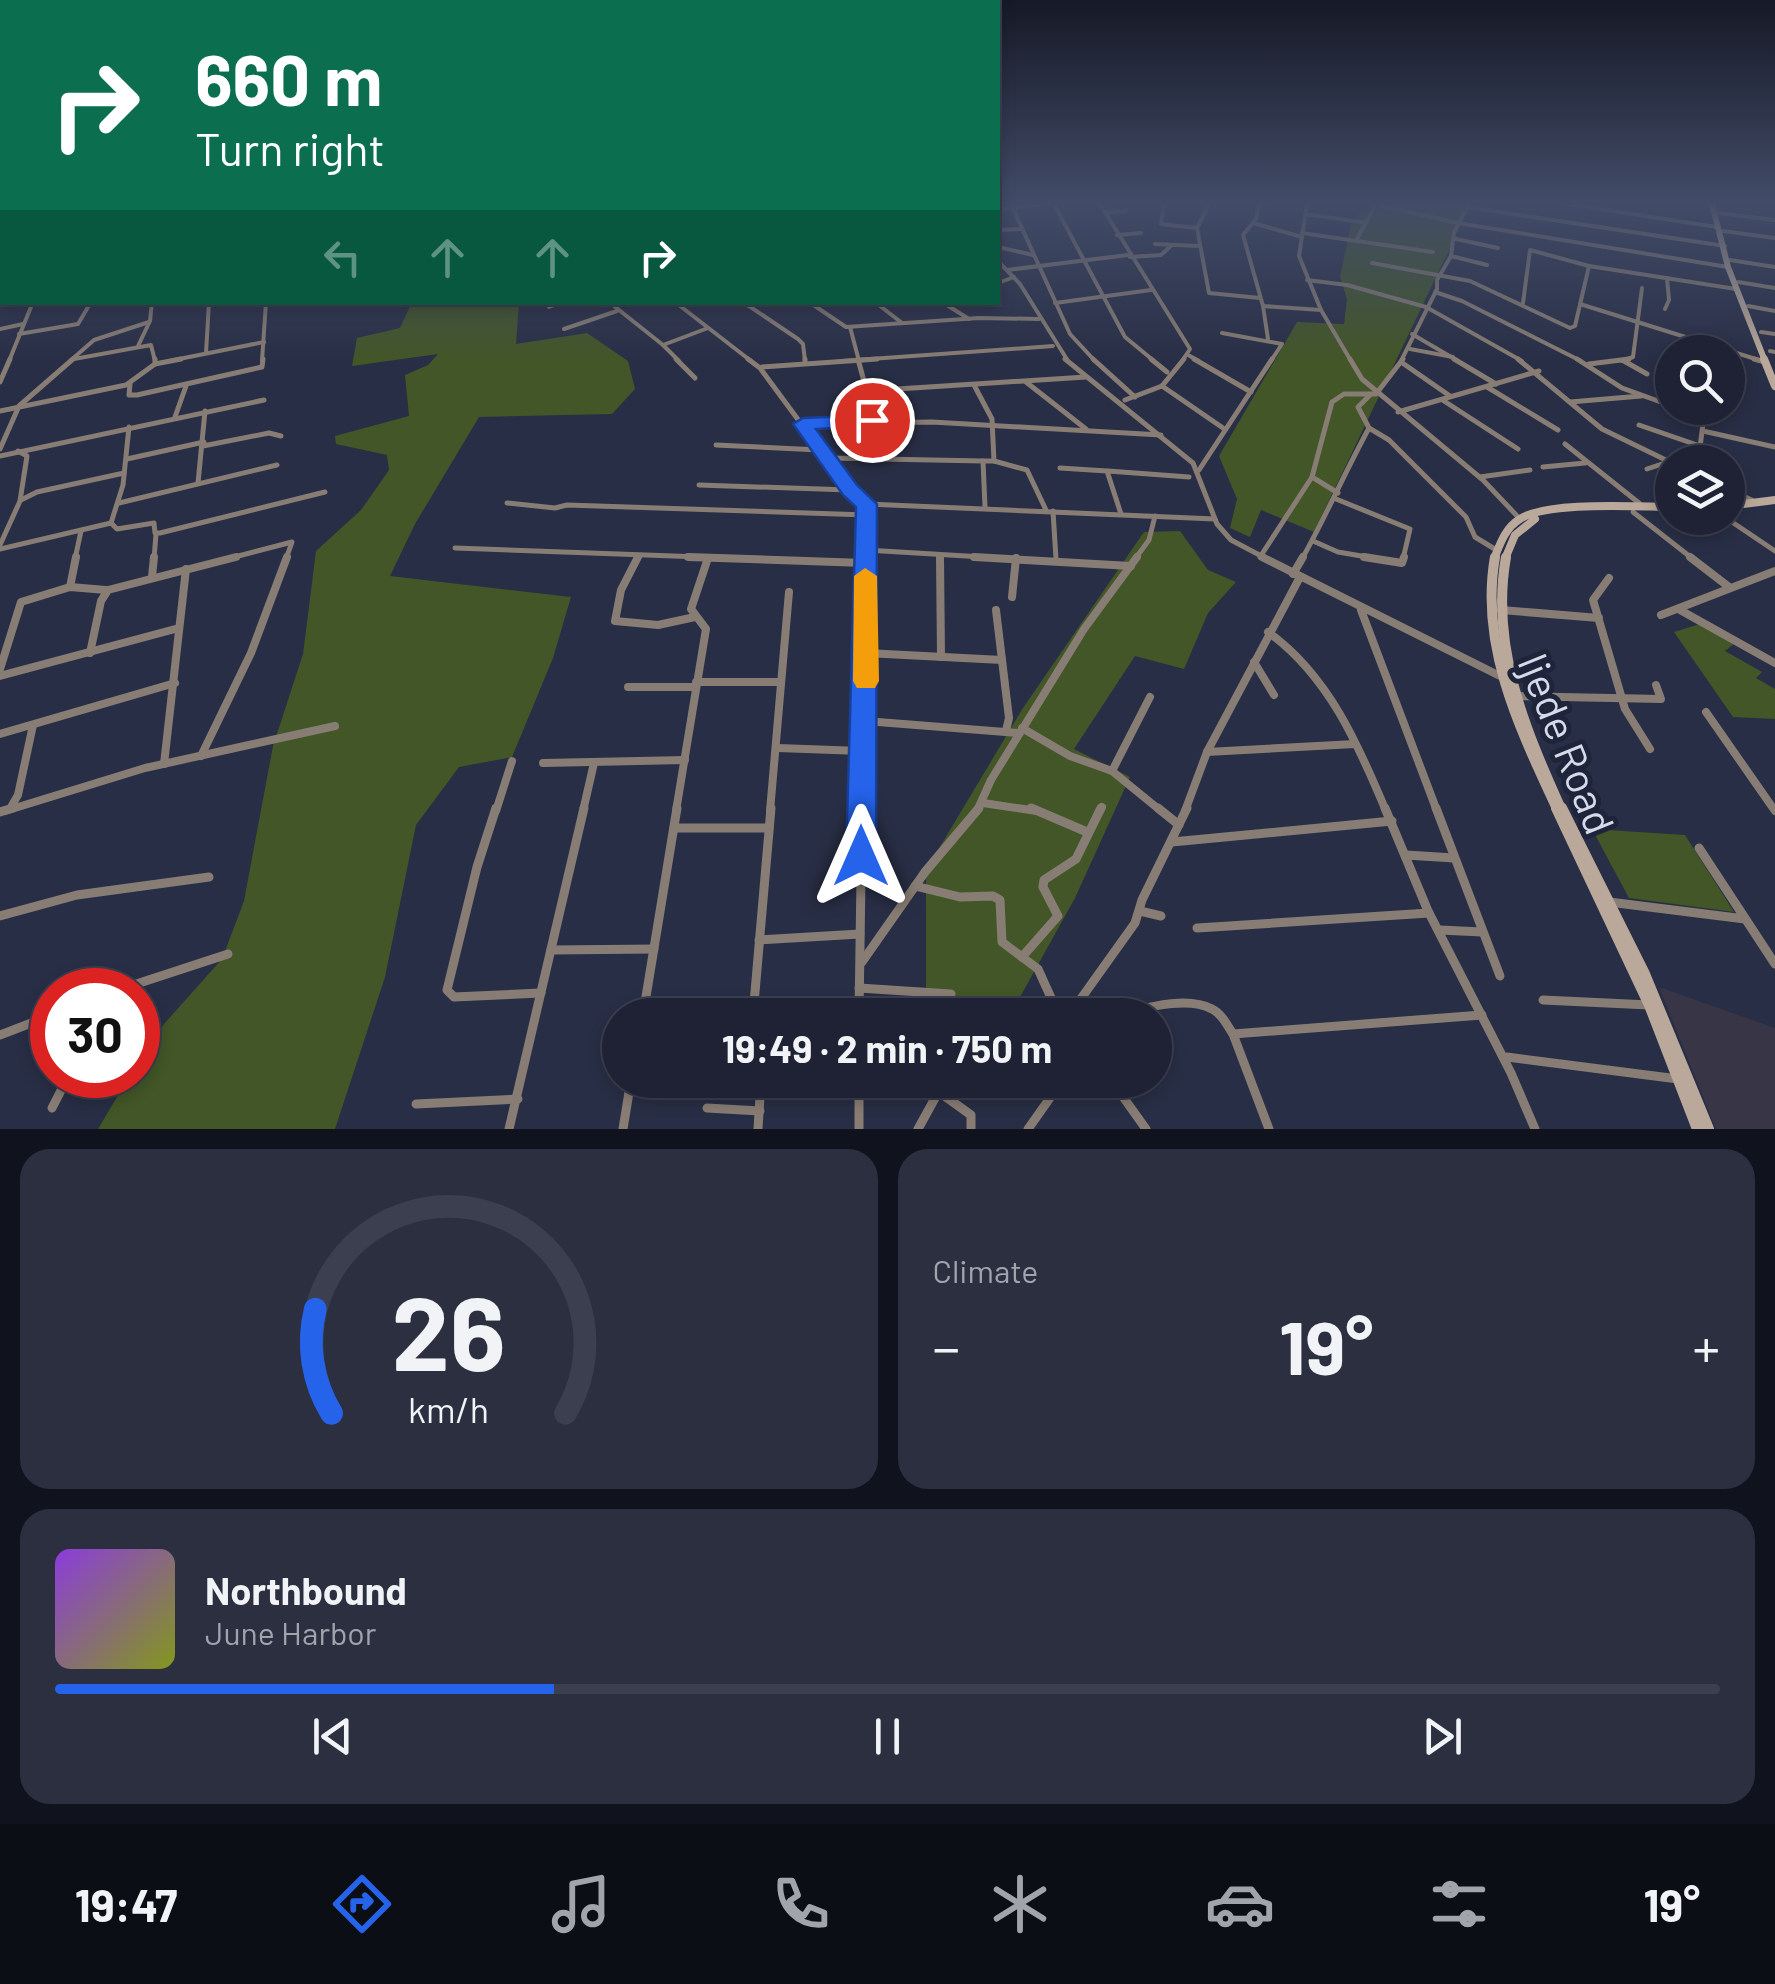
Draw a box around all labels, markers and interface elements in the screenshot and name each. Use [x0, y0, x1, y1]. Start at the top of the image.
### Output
text: 660 m [195, 36, 383, 120]
icon: right [30, 40, 160, 170]
text: Turn right [195, 121, 385, 175]
icon: left [315, 230, 370, 285]
icon: ahead [420, 230, 475, 285]
icon: ahead [525, 230, 580, 285]
icon: right [630, 230, 685, 285]
map controls [1655, 335, 1745, 535]
button: search [1655, 335, 1745, 425]
pin [830, 378, 915, 463]
icon: arrive [845, 393, 900, 448]
button: layers [1655, 445, 1745, 535]
street label: Ijede Road [1508, 645, 1627, 841]
position arrow [809, 804, 913, 908]
speed limit sign: 30 [30, 968, 160, 1098]
text: 19:49 · 2 min · 750 m [722, 1025, 1052, 1071]
text: Climate [933, 1251, 1038, 1289]
text: 26 [392, 1267, 506, 1392]
text: 19° [1279, 1300, 1374, 1390]
text: − [933, 1313, 960, 1379]
text: + [1692, 1313, 1720, 1379]
text: km/h [408, 1387, 489, 1430]
text: Northbound [205, 1567, 407, 1613]
text: June Harbor [205, 1613, 376, 1651]
icon: previous [305, 1709, 360, 1764]
icon: pause [860, 1709, 915, 1764]
icon: next [1415, 1709, 1470, 1764]
icon: directions [327, 1869, 397, 1939]
icon: music [546, 1869, 616, 1939]
icon: phone [766, 1869, 836, 1939]
icon: climate [985, 1869, 1055, 1939]
icon: car [1205, 1869, 1275, 1939]
icon: filters [1424, 1869, 1494, 1939]
text: 19:47 [75, 1877, 177, 1931]
text: 19° [1643, 1877, 1700, 1931]

